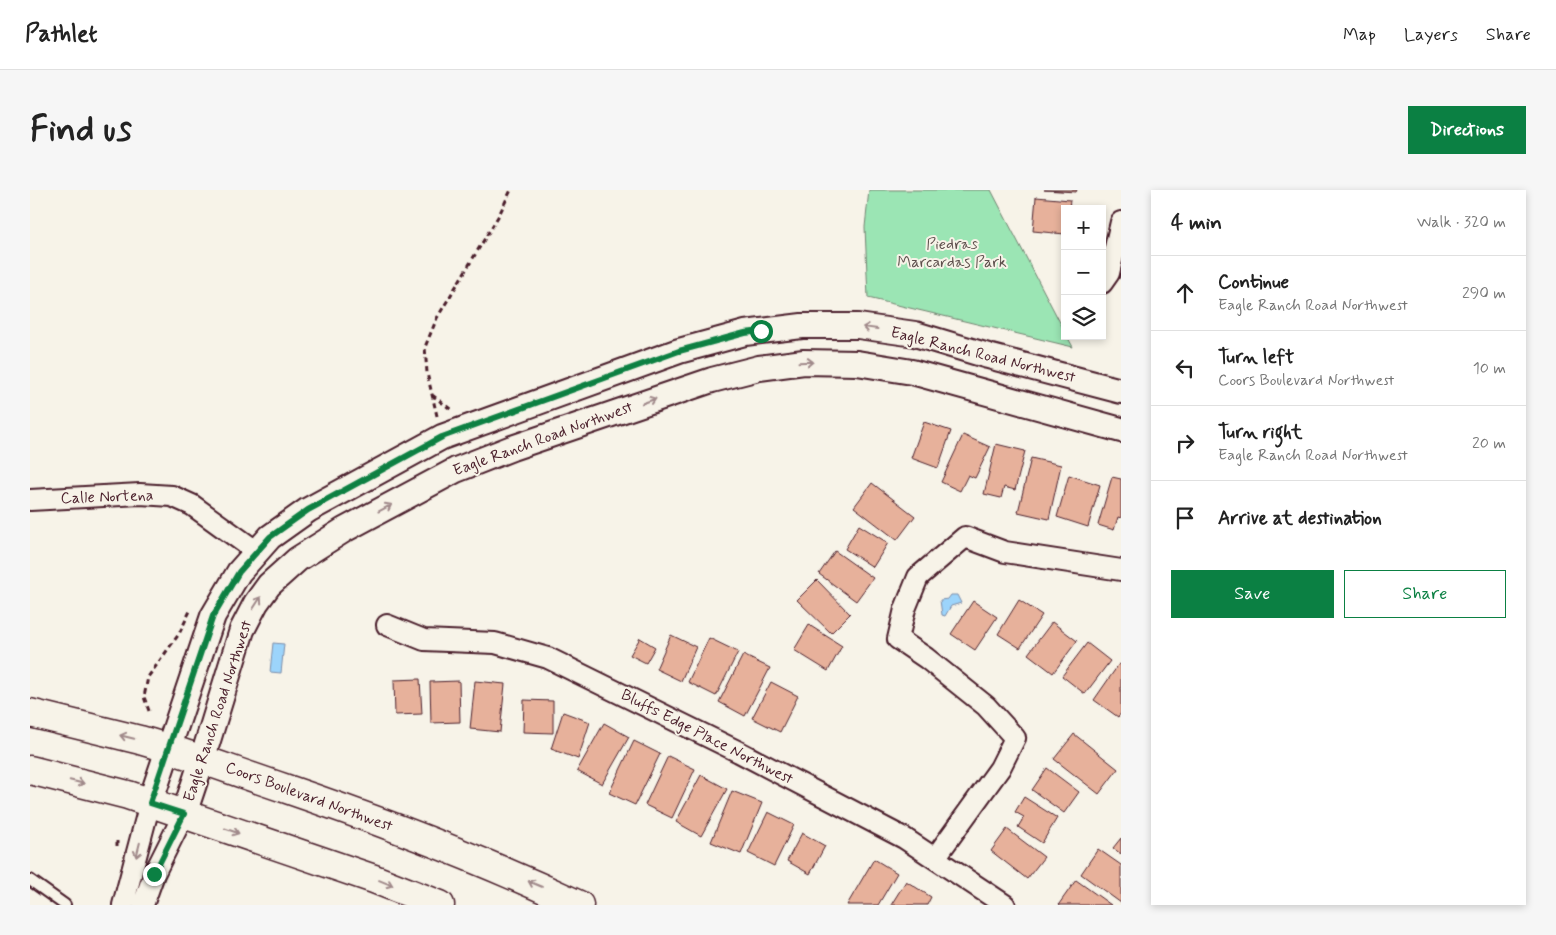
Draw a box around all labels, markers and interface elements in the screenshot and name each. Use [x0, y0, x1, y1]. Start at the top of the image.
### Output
text: Pathlet [25, 19, 97, 50]
text: Map [1343, 23, 1376, 47]
text: Layers [1404, 23, 1458, 47]
text: Share [1486, 23, 1531, 47]
button: Directions [1408, 106, 1526, 154]
text: Find us [30, 107, 132, 153]
map controls [1061, 205, 1106, 340]
button: + [1061, 205, 1106, 250]
text: 4 min [1171, 209, 1222, 237]
text: Walk · 320 m [1417, 212, 1506, 233]
park label: Piedras Marcardas Park [897, 234, 1007, 273]
button: − [1061, 250, 1106, 295]
text: Continue [1218, 270, 1289, 295]
icon: ahead [1171, 279, 1199, 307]
text: 290 m [1462, 283, 1506, 304]
button: layers [1061, 295, 1106, 340]
text: Eagle Ranch Road Northwest [1218, 295, 1408, 316]
route start [750, 320, 773, 343]
one-way arrow [863, 322, 879, 332]
street label: Eagle Ranch Road Northwest [888, 322, 1078, 388]
text: Turn left [1218, 345, 1294, 370]
icon: left [1171, 354, 1199, 382]
one-way arrow [798, 358, 814, 367]
text: 10 m [1473, 358, 1506, 379]
text: Coors Boulevard Northwest [1218, 370, 1394, 391]
one-way arrow [641, 396, 656, 405]
street label: Eagle Ranch Road Northwest [450, 397, 636, 481]
text: Turn right [1218, 420, 1302, 445]
icon: right [1171, 429, 1199, 457]
text: 20 m [1472, 433, 1506, 454]
text: Eagle Ranch Road Northwest [1218, 445, 1408, 466]
street label: Calle Nortena [60, 485, 154, 509]
one-way arrow [378, 502, 392, 512]
icon: arrive [1171, 504, 1199, 532]
text: Arrive at destination [1218, 506, 1382, 531]
button: Save [1171, 570, 1334, 618]
button: Share [1344, 570, 1506, 618]
one-way arrow [252, 597, 262, 611]
street label: Eagle Ranch Road Northwest [179, 618, 257, 804]
street label: Bluffs Edge Place Northwest [617, 684, 797, 790]
one-way arrow [119, 732, 135, 741]
street label: Coors Boulevard Northwest [223, 757, 395, 837]
one-way arrow [69, 778, 85, 787]
one-way arrow [224, 826, 240, 836]
one-way arrow [132, 841, 142, 857]
route end [143, 863, 166, 886]
one-way arrow [378, 879, 393, 889]
one-way arrow [528, 879, 543, 889]

